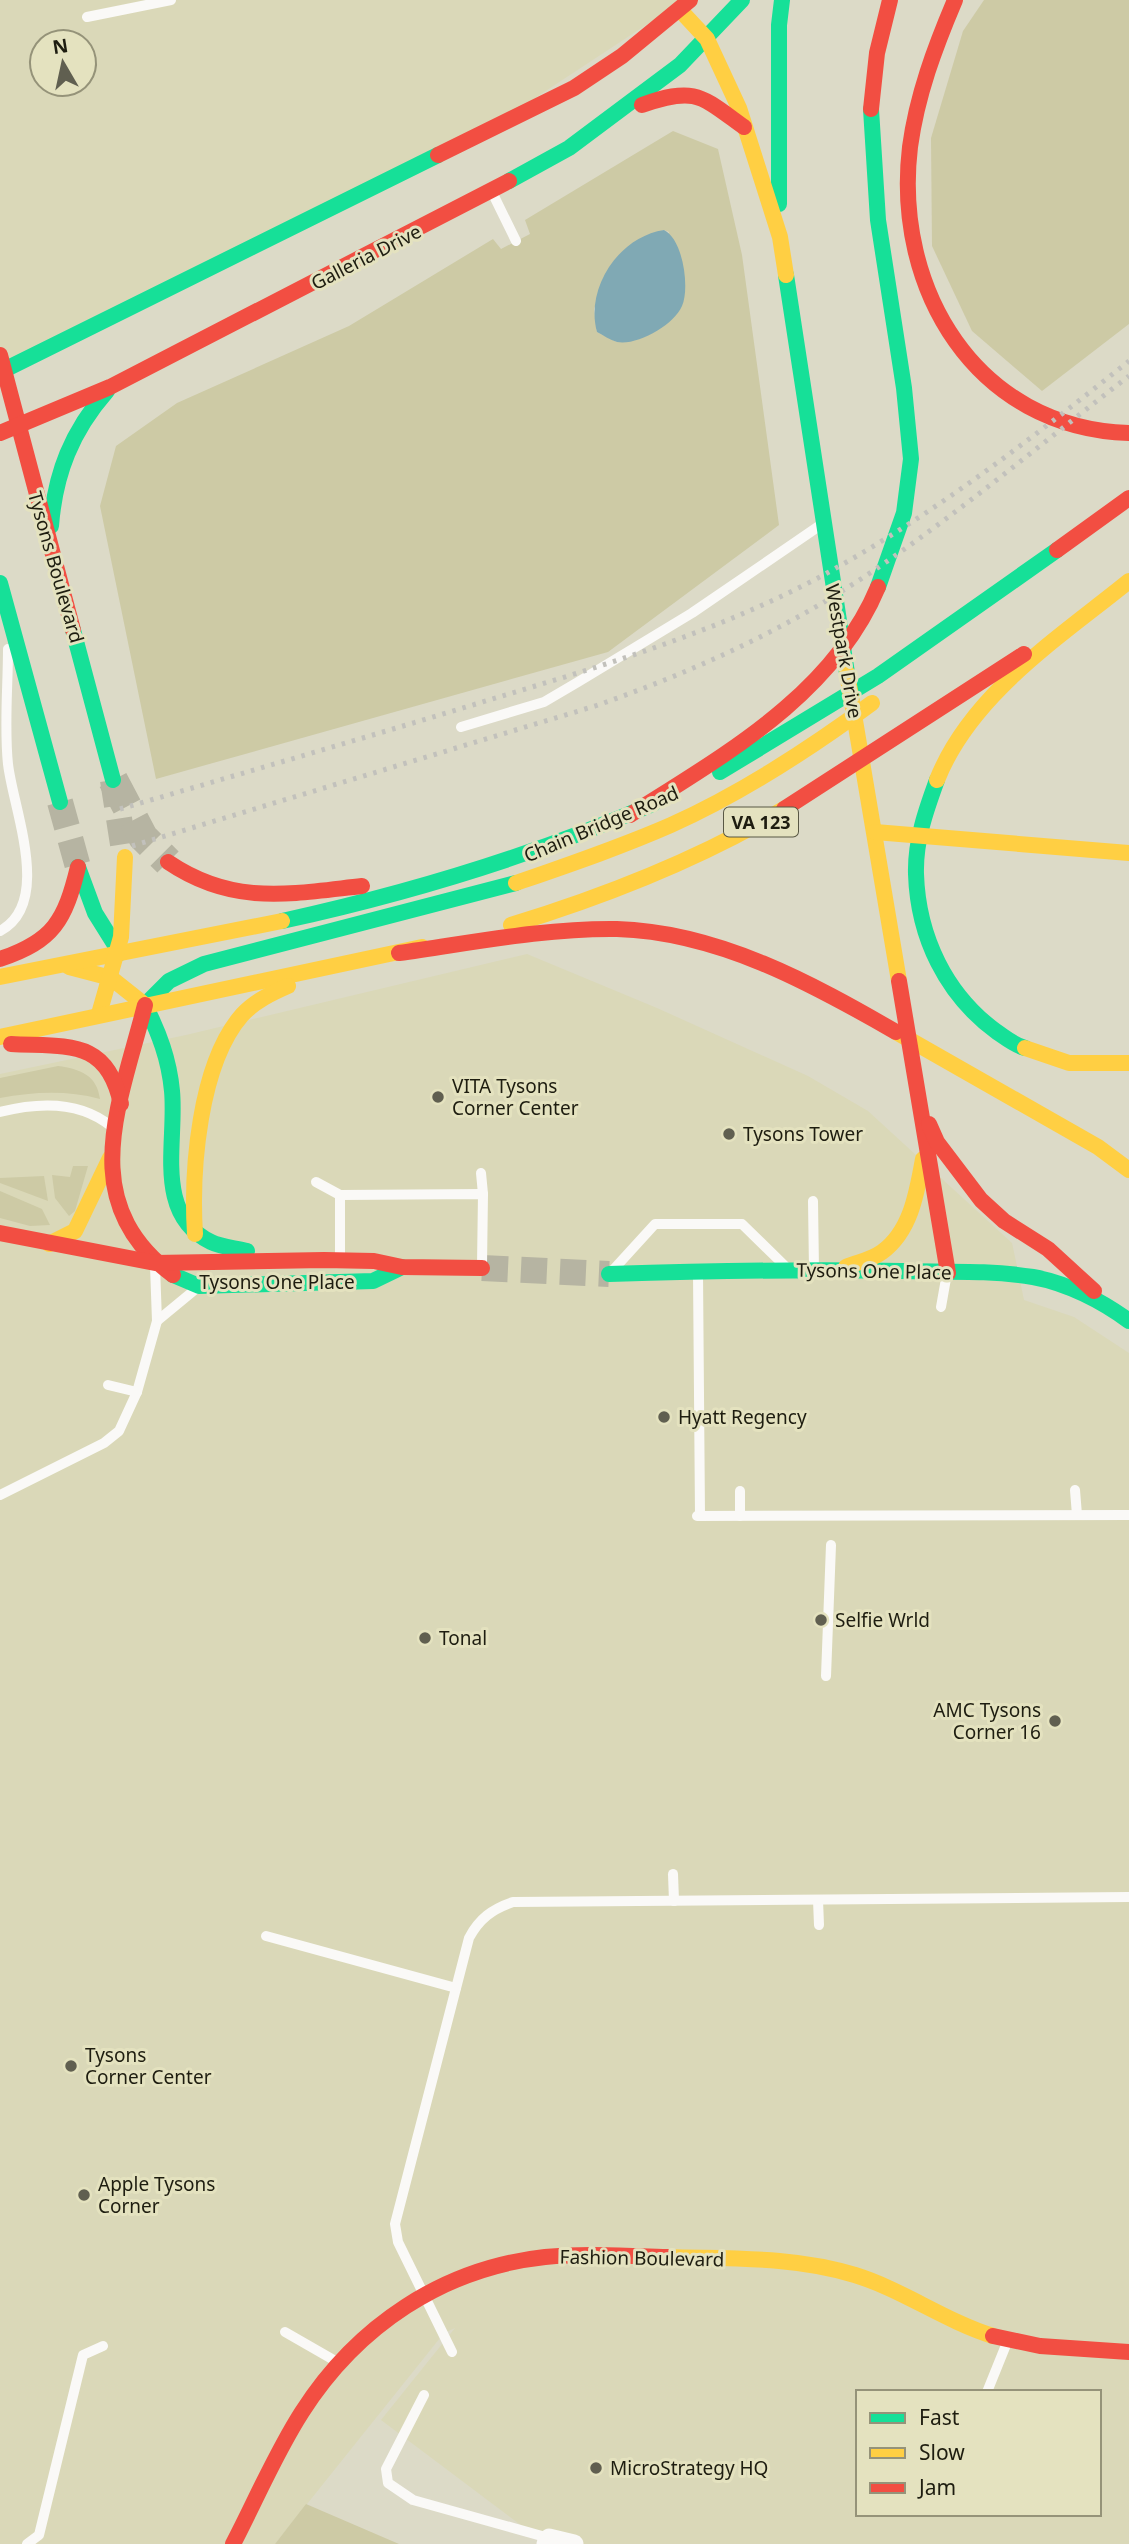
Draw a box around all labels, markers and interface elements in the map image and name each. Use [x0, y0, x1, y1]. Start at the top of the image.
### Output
north arrow [28, 28, 98, 98]
text: N [51, 32, 70, 60]
street label: Galleria Drive [306, 218, 426, 296]
street label: Tysons Boulevard [22, 488, 90, 646]
street label: Westpark Drive [819, 582, 869, 720]
street label: Chain Bridge Road [520, 780, 682, 868]
road number: VA 123 [724, 808, 798, 836]
place label: VITA Tysons Corner Center [452, 1073, 579, 1121]
marker: VITA Tysons Corner Center [430, 1089, 446, 1105]
place label: Tysons Tower [743, 1121, 863, 1147]
marker: Tysons Tower [721, 1126, 737, 1142]
street label: Tysons One Place [796, 1257, 952, 1285]
street label: Tysons One Place [199, 1269, 355, 1295]
place label: Hyatt Regency [678, 1404, 807, 1430]
marker: Hyatt Regency [656, 1409, 672, 1425]
place label: Selfie Wrld [835, 1607, 930, 1633]
marker: Selfie Wrld [813, 1612, 829, 1628]
place label: Tonal [439, 1625, 487, 1651]
marker: Tonal [417, 1630, 433, 1646]
place label: AMC Tysons Corner 16 [933, 1697, 1041, 1745]
marker: AMC Tysons Corner 16 [1047, 1713, 1063, 1729]
place label: Tysons Corner Center [85, 2042, 212, 2090]
marker: Tysons Corner Center [63, 2058, 79, 2074]
place label: Apple Tysons Corner [98, 2171, 215, 2219]
marker: Apple Tysons Corner [76, 2187, 92, 2203]
street label: Fashion Boulevard [559, 2244, 725, 2272]
legend [856, 2390, 1101, 2516]
text: Fast [919, 2403, 960, 2431]
text: Slow [919, 2438, 965, 2466]
place label: MicroStrategy HQ [610, 2455, 768, 2481]
marker: MicroStrategy HQ [588, 2460, 604, 2476]
text: Jam [917, 2473, 956, 2501]

